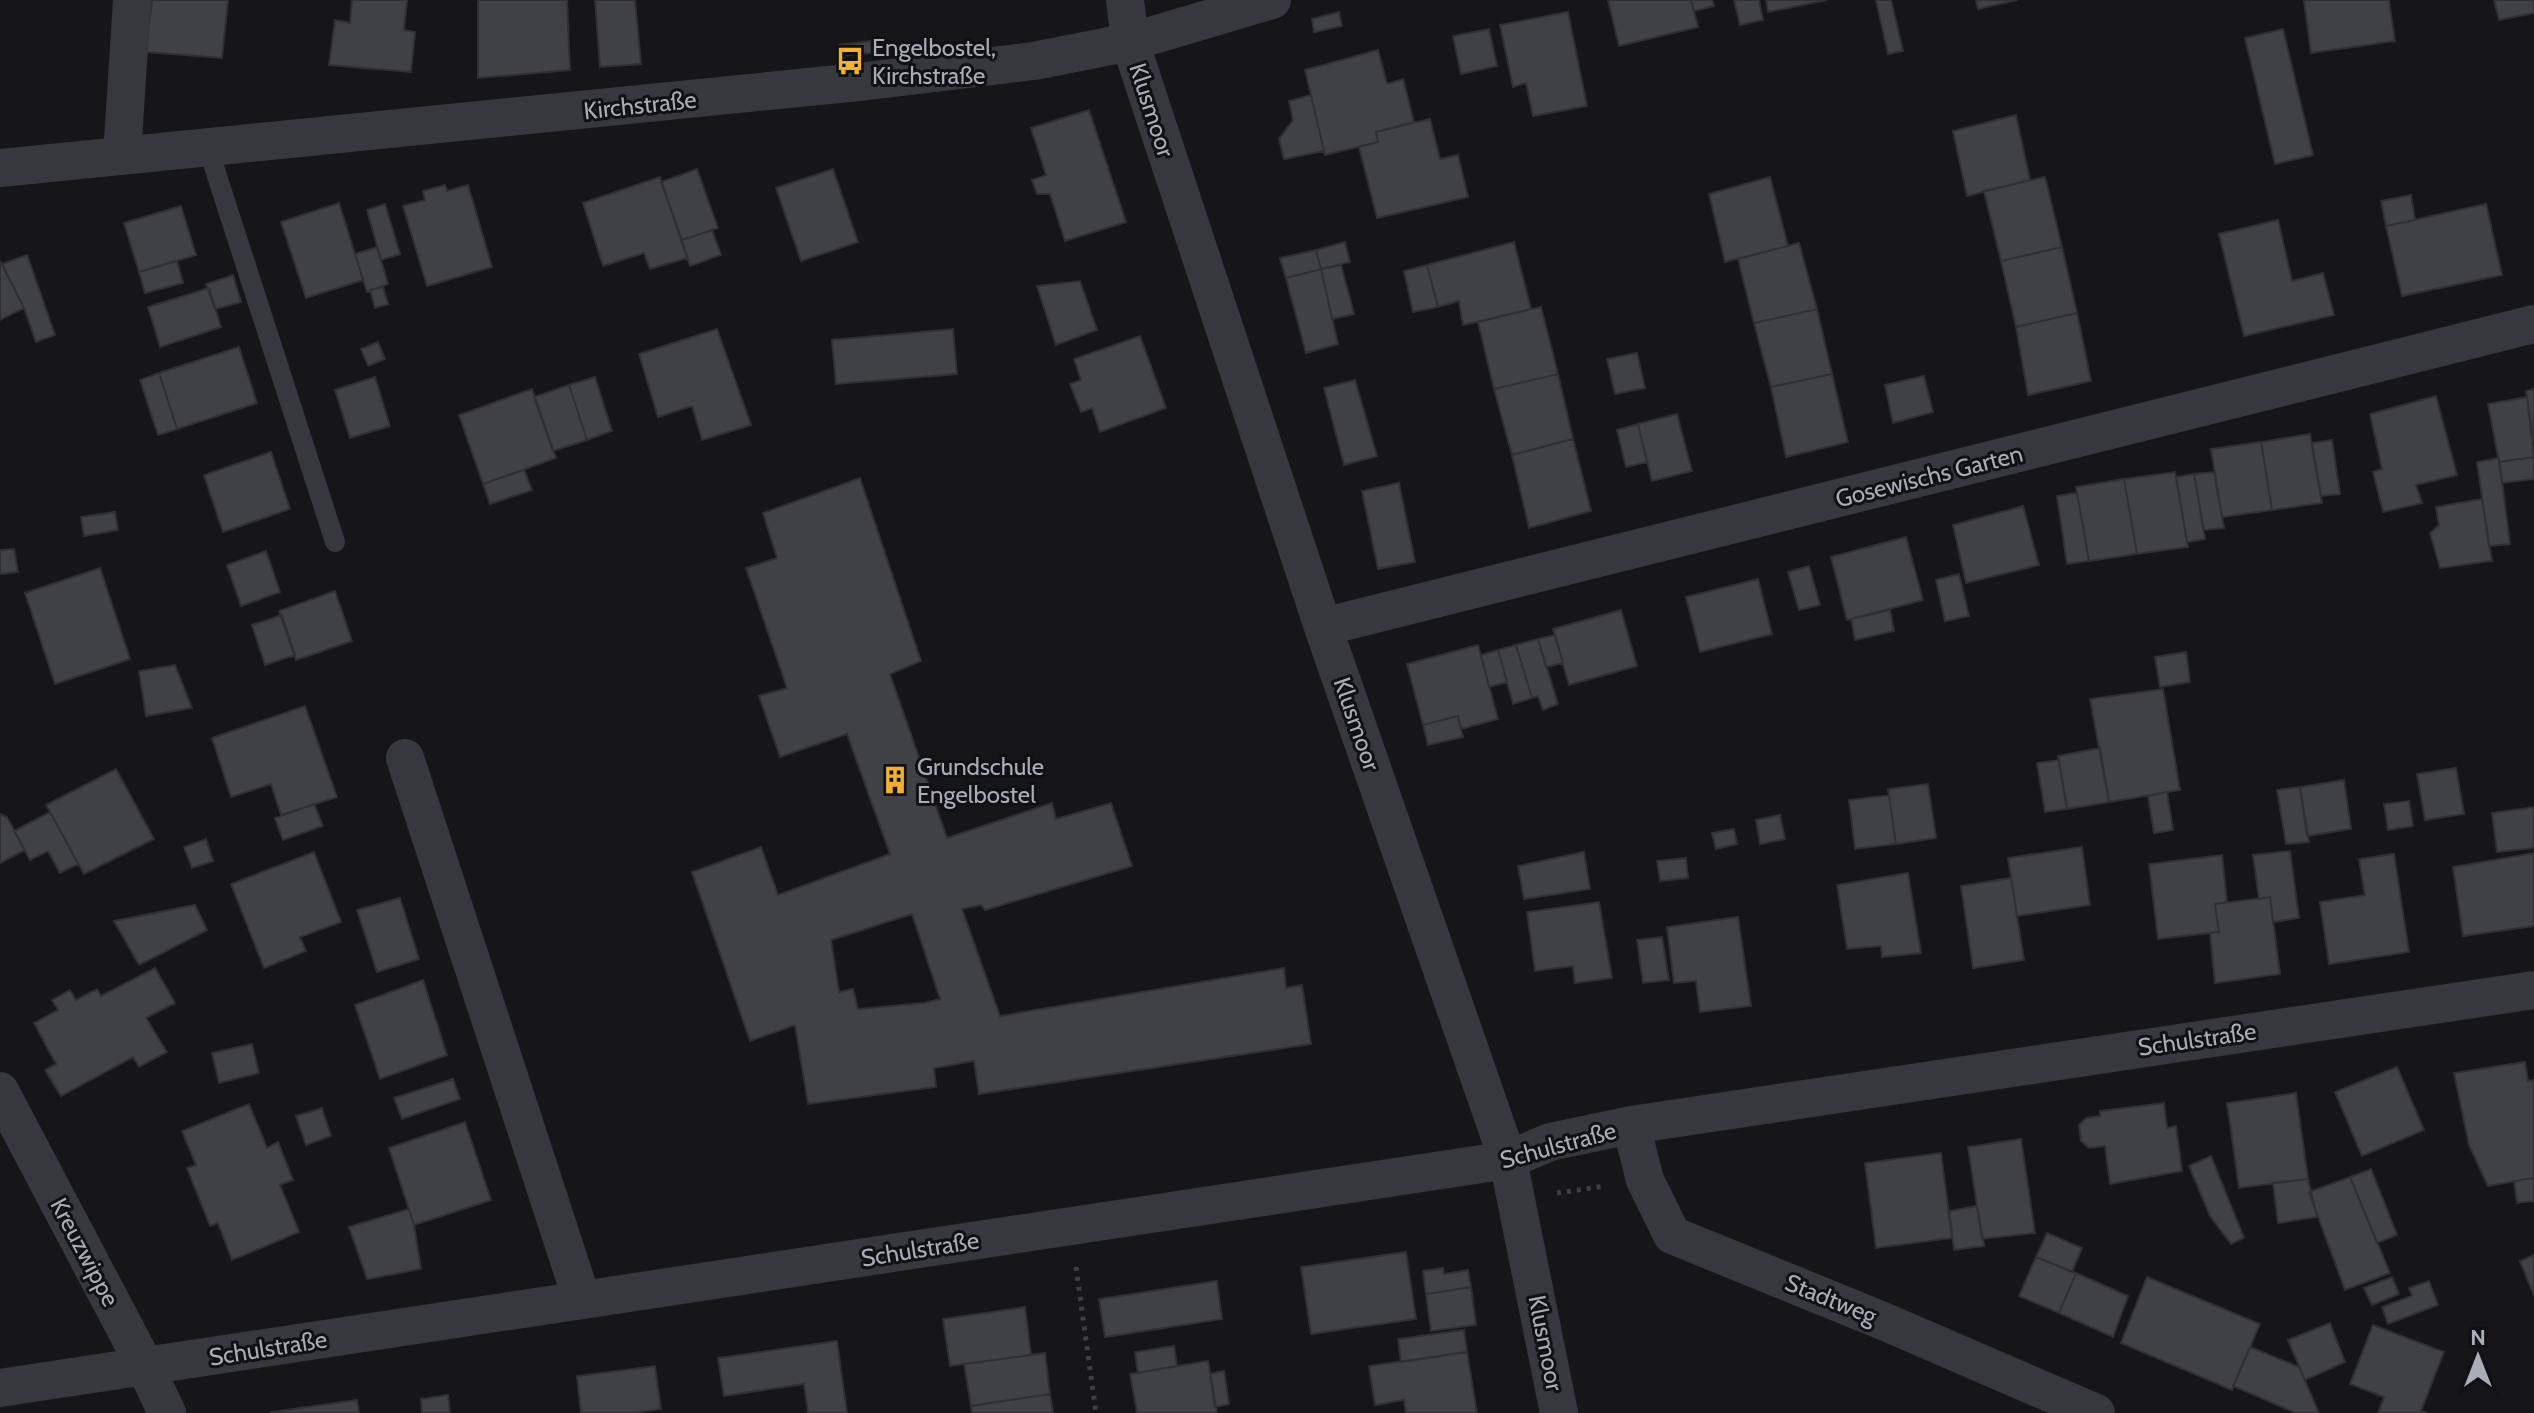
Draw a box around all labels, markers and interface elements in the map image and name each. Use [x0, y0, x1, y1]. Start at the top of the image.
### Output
place label: Engelbostel, Kirchstraße [872, 33, 996, 90]
bus stop icon: Engelbostel, Kirchstraße [835, 46, 865, 76]
street label: Klusmoor [1123, 59, 1181, 161]
street label: Kirchstraße [582, 85, 698, 125]
street label: Gosewischs Garten [1832, 439, 2026, 513]
street label: Klusmoor [1328, 674, 1387, 775]
place label: Grundschule Engelbostel [917, 752, 1044, 809]
building icon: Grundschule Engelbostel [880, 765, 910, 795]
street label: Schulstraße [2136, 1016, 2258, 1062]
street label: Schulstraße [1497, 1116, 1619, 1174]
street label: Kreuzwippe [44, 1193, 126, 1311]
street label: Schulstraße [859, 1225, 981, 1273]
street label: Stadtweg [1781, 1268, 1882, 1331]
street label: Klusmoor [1523, 1293, 1570, 1394]
north arrow [2438, 1317, 2518, 1397]
street label: Schulstraße [207, 1324, 329, 1372]
text: N [2470, 1324, 2486, 1351]

